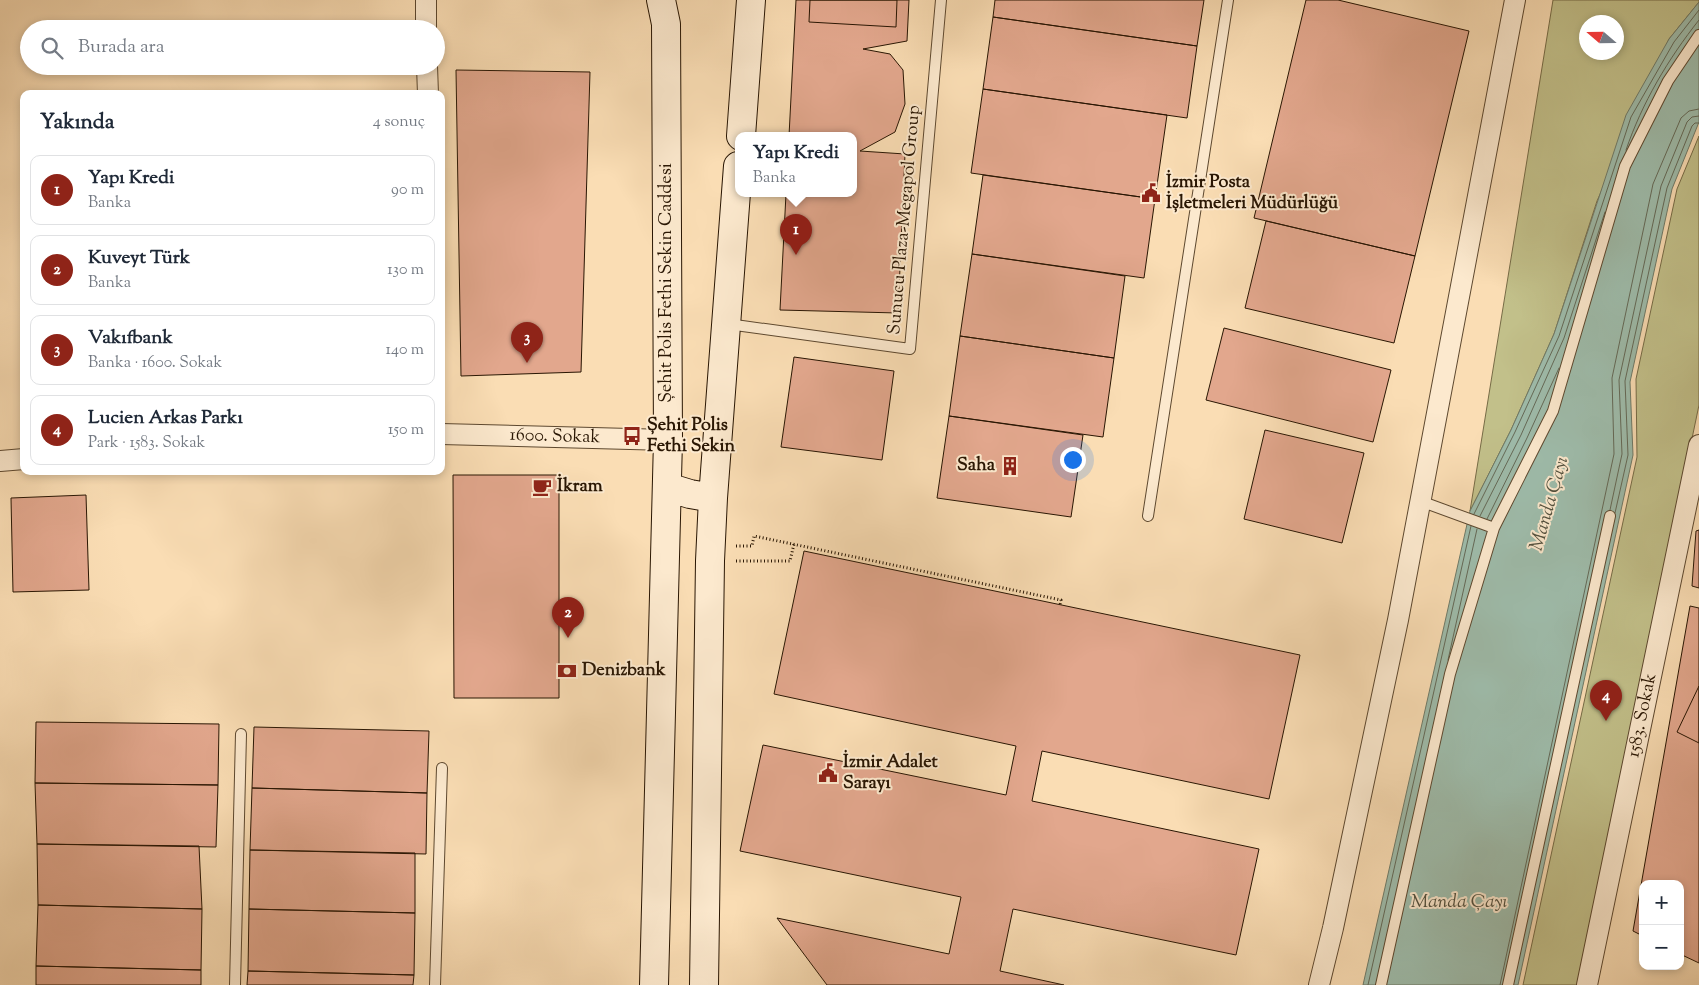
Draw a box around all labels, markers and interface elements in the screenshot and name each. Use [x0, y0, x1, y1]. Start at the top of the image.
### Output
north arrow [1579, 15, 1624, 60]
search box [20, 20, 445, 75]
icon: search [38, 34, 66, 62]
text: Burada ara [78, 34, 164, 61]
street label: Sunucu Plaza-Megapol Group [882, 104, 928, 336]
text: Yakında [40, 108, 114, 138]
text: 4 sonuç [373, 111, 425, 134]
popup [735, 132, 857, 197]
text: Yapı Kredi [753, 140, 839, 167]
street label: Şehit Polis Fethi Sekin Caddesi [654, 163, 680, 403]
text: Yapı Kredi [88, 165, 174, 192]
text: Banka [753, 167, 796, 190]
place label: İzmir Posta İşletmeleri Müdürlüğü [1166, 169, 1339, 217]
text: 1 [54, 179, 60, 202]
text: 90 m [391, 179, 424, 202]
public building icon: İzmir Posta İşletmeleri Müdürlüğü [1140, 182, 1162, 204]
text: Banka [88, 192, 131, 215]
pin: 1 [780, 214, 812, 255]
text: Kuveyt Türk [88, 245, 190, 272]
text: 2 [53, 259, 61, 282]
text: 130 m [387, 259, 424, 282]
text: Banka [88, 272, 131, 295]
pin: 3 [511, 322, 543, 363]
text: Vakıfbank [88, 325, 173, 352]
text: 3 [54, 339, 60, 362]
text: 140 m [386, 339, 424, 362]
text: Banka · 1600. Sokak [88, 352, 222, 375]
text: Lucien Arkas Parkı [88, 405, 243, 432]
place label: Şehit Polis Fethi Sekin [647, 413, 736, 460]
text: 4 [53, 419, 61, 442]
text: 150 m [388, 419, 424, 442]
street label: 1600. Sokak [509, 423, 601, 451]
bus stop icon: Şehit Polis Fethi Sekin [621, 425, 643, 447]
text: Park · 1583. Sokak [88, 432, 205, 455]
your location [1060, 447, 1086, 473]
place label: Saha [957, 453, 996, 479]
water label: Manda Çayı [1524, 454, 1576, 554]
building icon: Saha [999, 455, 1021, 477]
place label: İkram [557, 473, 603, 500]
cafe icon: İkram [531, 476, 553, 498]
pin: 2 [552, 597, 584, 638]
place label: Denizbank [582, 658, 666, 684]
bank icon: Denizbank [556, 660, 578, 682]
street label: 1583. Sokak [1621, 671, 1664, 760]
pin: 4 [1590, 680, 1622, 721]
place label: İzmir Adalet Sarayı [843, 749, 939, 797]
public building icon: İzmir Adalet Sarayı [817, 762, 839, 784]
map controls [1639, 880, 1684, 970]
button: + [1639, 880, 1684, 925]
water label: Manda Çayı [1411, 889, 1508, 916]
button: − [1639, 925, 1684, 970]

